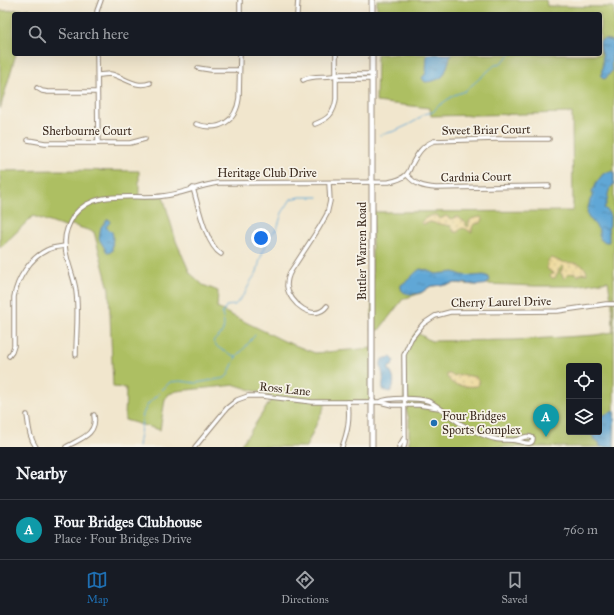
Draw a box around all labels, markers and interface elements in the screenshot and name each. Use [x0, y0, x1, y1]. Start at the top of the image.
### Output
search box [12, 12, 602, 56]
icon: search [26, 23, 48, 45]
text: Search here [58, 25, 129, 43]
street label: Sweet Briar Court [442, 122, 531, 138]
street label: Sherbourne Court [42, 124, 132, 138]
street label: Heritage Club Drive [217, 166, 317, 181]
street label: Cardnia Court [441, 169, 512, 185]
street label: Butler Warren Road [355, 202, 369, 300]
your location [251, 228, 271, 248]
street label: Cherry Laurel Drive [451, 294, 551, 310]
map controls [566, 363, 602, 435]
button: locate [566, 363, 602, 399]
street label: Ross Lane [259, 379, 311, 399]
button: layers [566, 399, 602, 435]
pin: A [533, 404, 559, 437]
place label: Four Bridges Sports Complex [442, 409, 521, 437]
marker: Four Bridges Sports Complex [429, 418, 439, 428]
text: Nearby [16, 463, 67, 484]
text: Four Bridges Clubhouse [54, 513, 202, 531]
text: A [25, 522, 33, 538]
text: 760 m [563, 522, 598, 538]
text: Place · Four Bridges Drive [54, 531, 192, 547]
tab: Map [86, 569, 108, 606]
tab: Directions [281, 569, 329, 606]
tab: Saved [501, 569, 528, 606]

